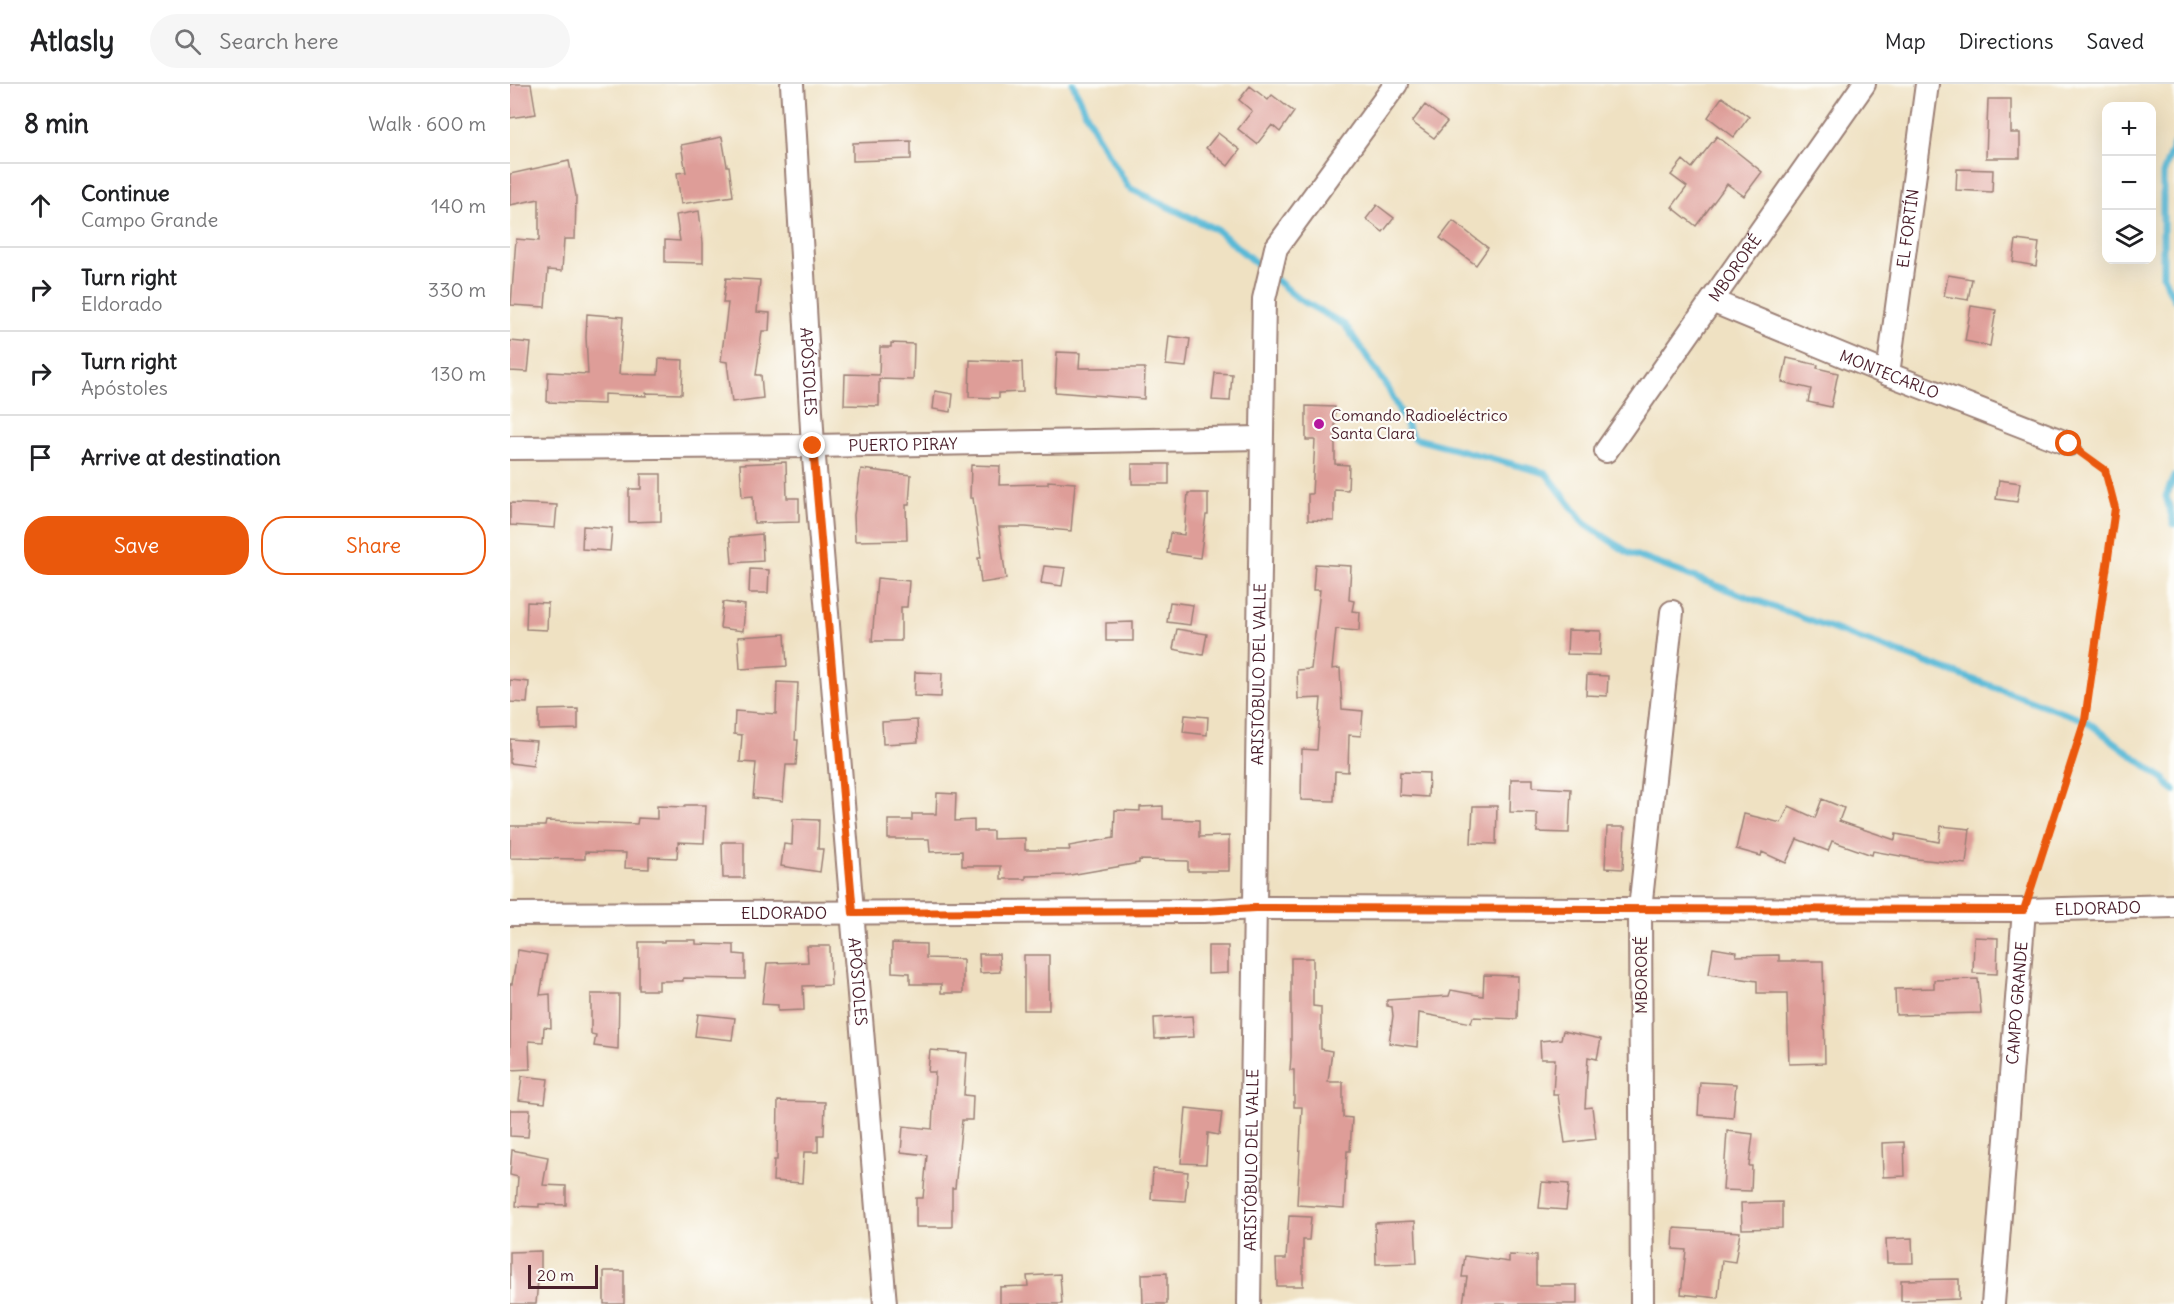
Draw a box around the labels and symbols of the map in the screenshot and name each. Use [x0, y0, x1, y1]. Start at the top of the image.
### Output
street label: EL FORTÍN [1892, 188, 1923, 269]
street label: MBORORÉ [1704, 230, 1765, 305]
street label: APÓSTOLES [796, 327, 821, 416]
street label: MONTECARLO [1837, 345, 1942, 403]
place label: Comando Radioeléctrico Santa Clara [1331, 405, 1508, 443]
marker: Comando Radioeléctrico Santa Clara [1312, 417, 1326, 431]
route start [2055, 430, 2081, 456]
route end [799, 432, 825, 458]
street label: PUERTO PIRAY [848, 433, 958, 455]
street label: ARISTÓBULO DEL VALLE [1247, 583, 1270, 765]
street label: ELDORADO [2055, 897, 2141, 919]
street label: ELDORADO [741, 903, 827, 923]
street label: MBORORÉ [1631, 936, 1651, 1014]
street label: APÓSTOLES [844, 937, 872, 1026]
street label: CAMPO GRANDE [2002, 941, 2032, 1065]
street label: ARISTÓBULO DEL VALLE [1240, 1069, 1263, 1251]
scale bar [528, 1262, 598, 1290]

